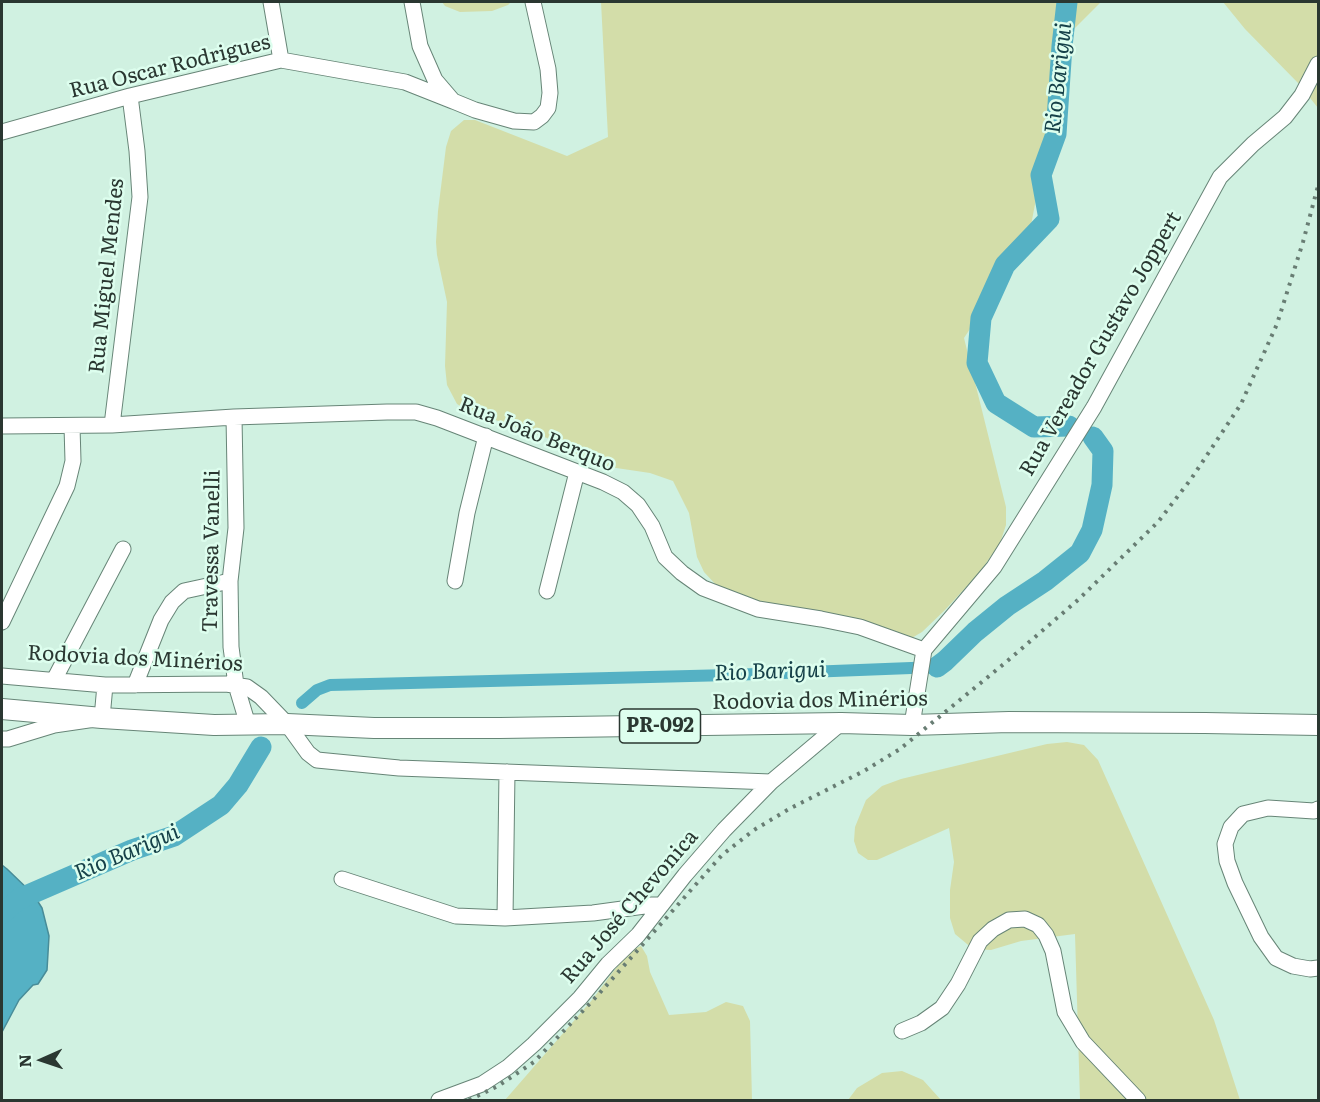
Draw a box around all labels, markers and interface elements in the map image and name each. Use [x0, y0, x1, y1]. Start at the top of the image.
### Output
water label: Rio Barigui [1040, 21, 1078, 135]
street label: Rua Oscar Rodrigues [67, 30, 273, 104]
street label: Rua Miguel Mendes [84, 177, 130, 375]
street label: Rua Vereador Gustavo Joppert [1015, 207, 1187, 481]
street label: Rua João Berquo [455, 392, 619, 478]
street label: Travessa Vanelli [198, 469, 226, 633]
street label: Rodovia dos Minérios [27, 641, 243, 677]
water label: Rio Barigui [714, 657, 826, 687]
street label: Rodovia dos Minérios [712, 687, 928, 715]
road number: PR-092 [620, 709, 700, 743]
water label: Rio Barigui [70, 819, 184, 887]
street label: Rua José Chevonica [556, 825, 704, 989]
north arrow [12, 1030, 72, 1090]
text: N [12, 1054, 36, 1068]

